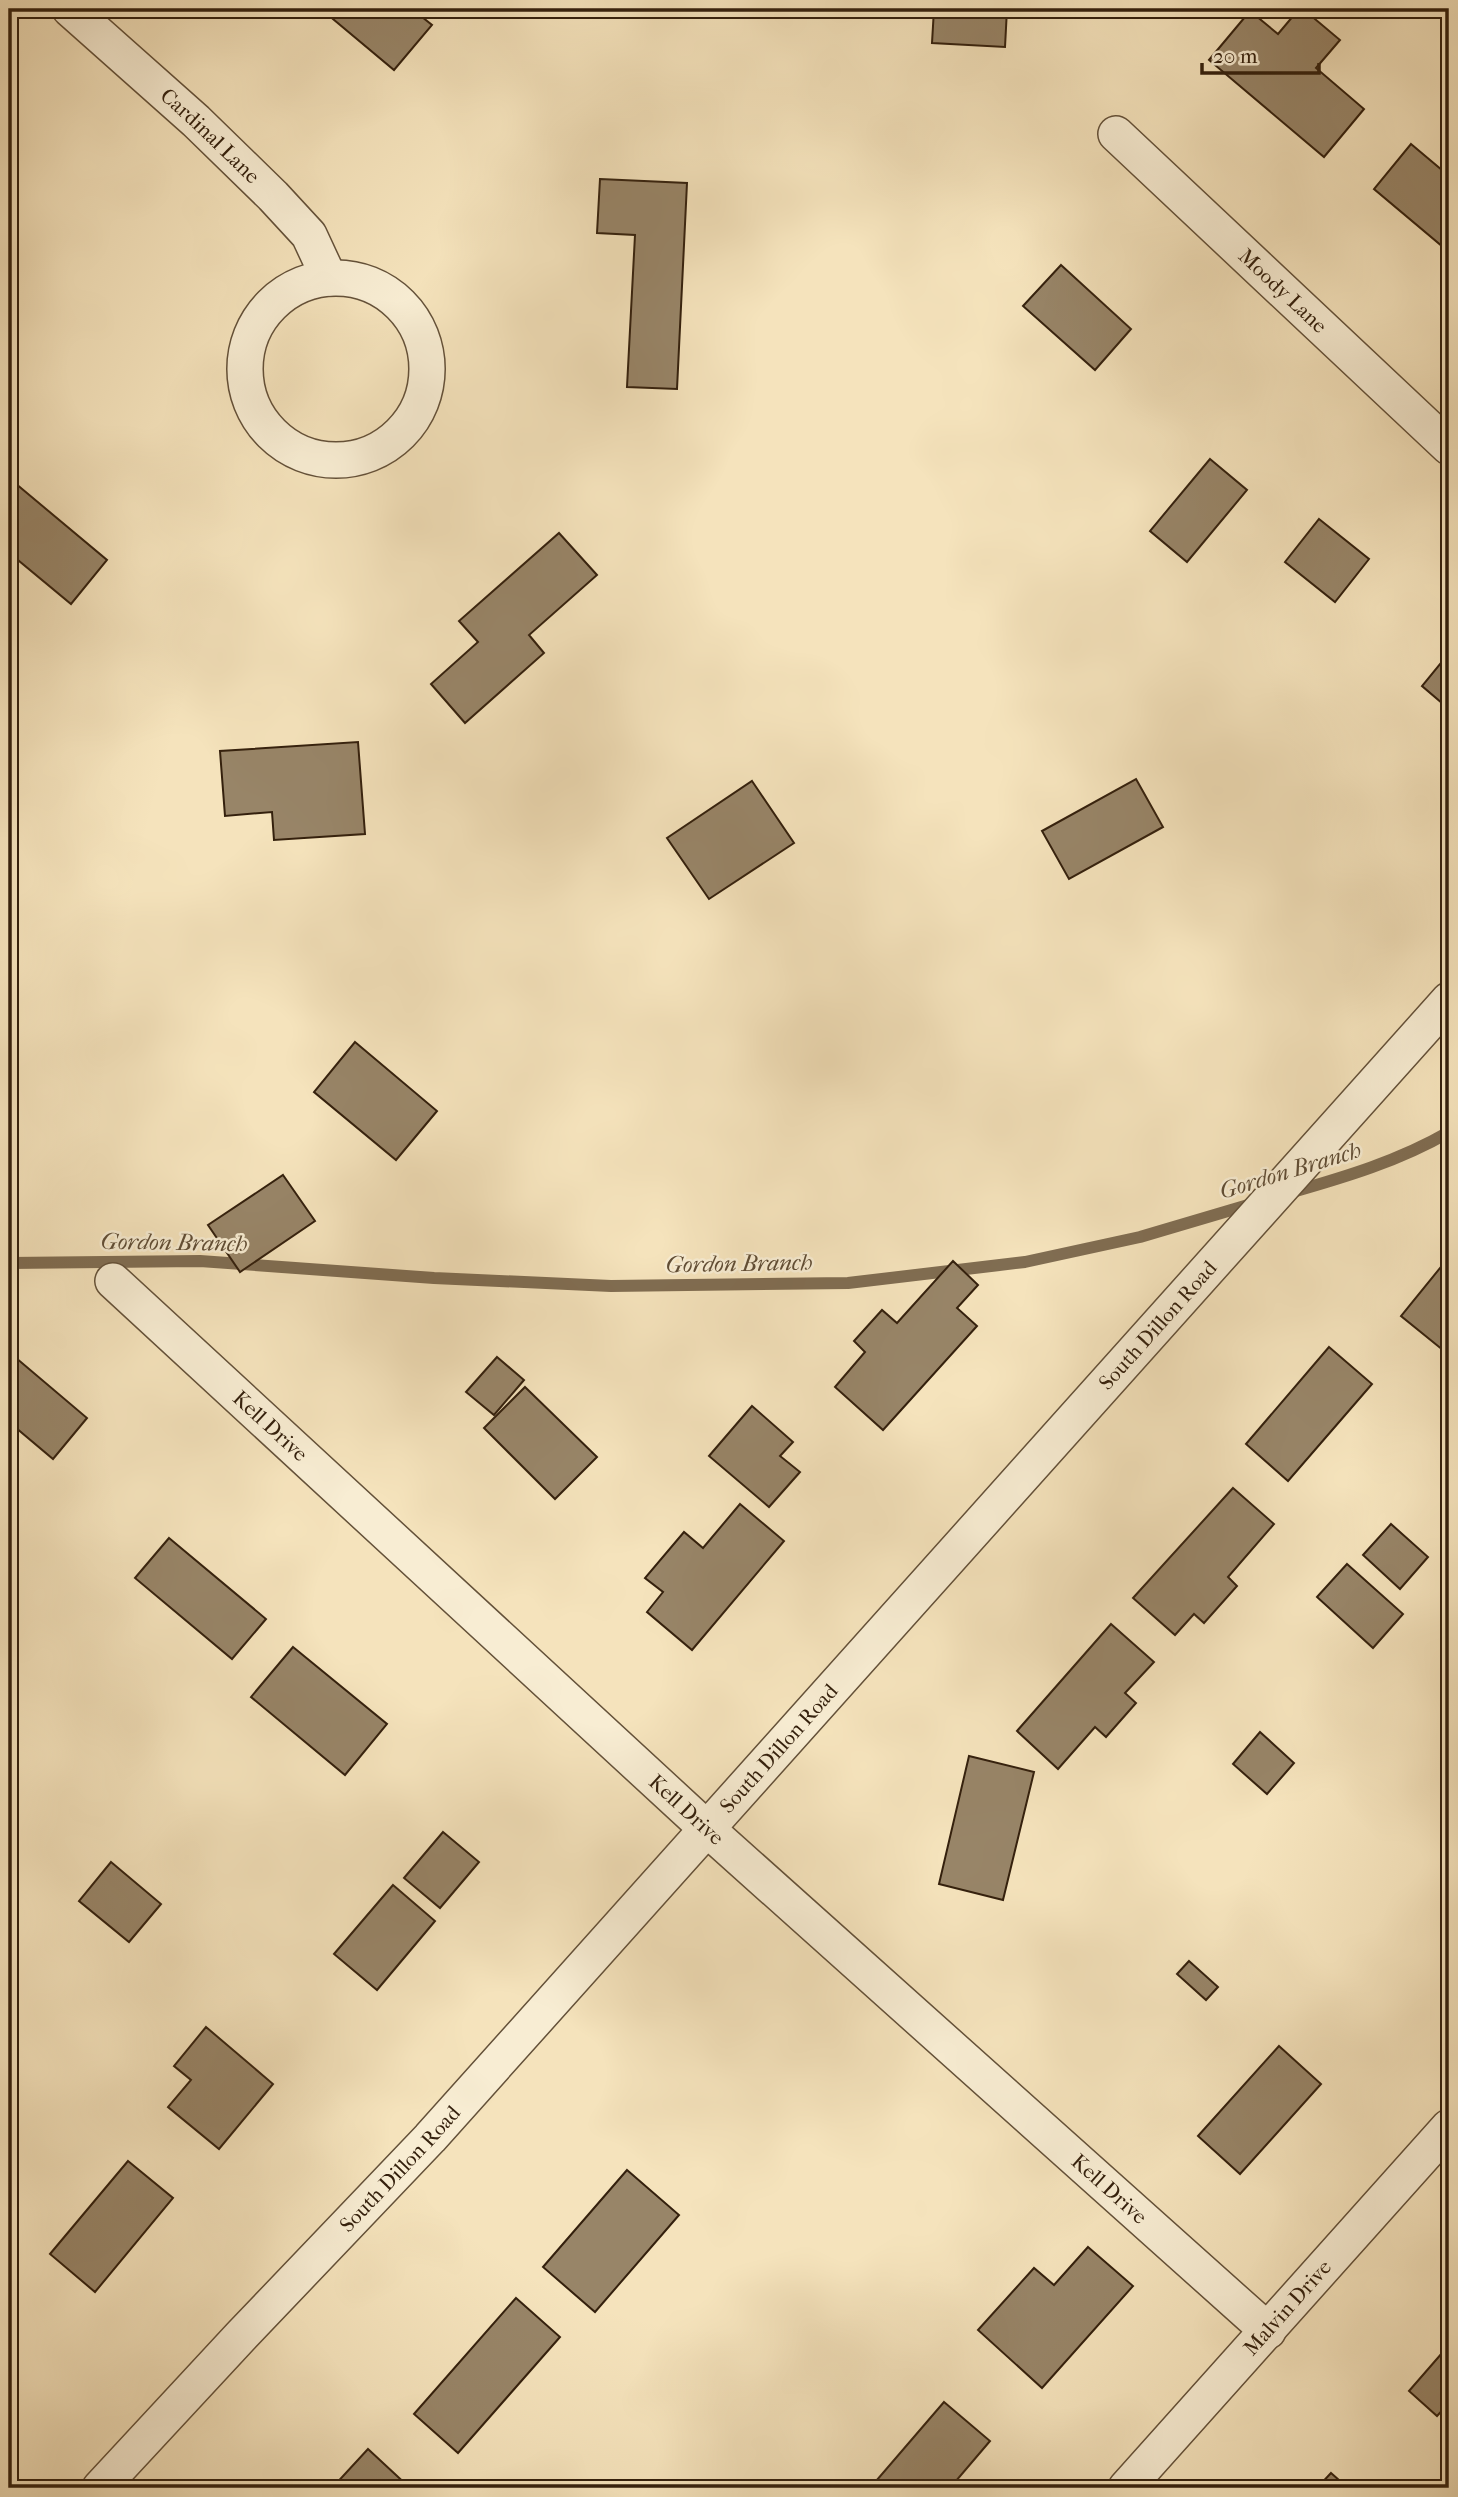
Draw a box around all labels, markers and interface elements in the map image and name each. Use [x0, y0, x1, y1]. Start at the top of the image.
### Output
scale bar [1202, 32, 1320, 76]
text: 20 m [1213, 44, 1258, 68]
street label: Cardinal Lane [156, 83, 265, 188]
street label: Moody Lane [1234, 244, 1332, 338]
water label: Gordon Branch [1216, 1136, 1364, 1205]
water label: Gordon Branch [100, 1228, 248, 1257]
water label: Gordon Branch [665, 1249, 813, 1278]
street label: South Dillon Road [1094, 1255, 1222, 1395]
street label: Kell Drive [228, 1386, 313, 1466]
street label: South Dillon Road [715, 1679, 843, 1818]
street label: Kell Drive [644, 1770, 729, 1850]
street label: South Dillon Road [335, 2100, 466, 2237]
street label: Kell Drive [1067, 2149, 1152, 2229]
street label: Malvin Drive [1239, 2255, 1336, 2360]

